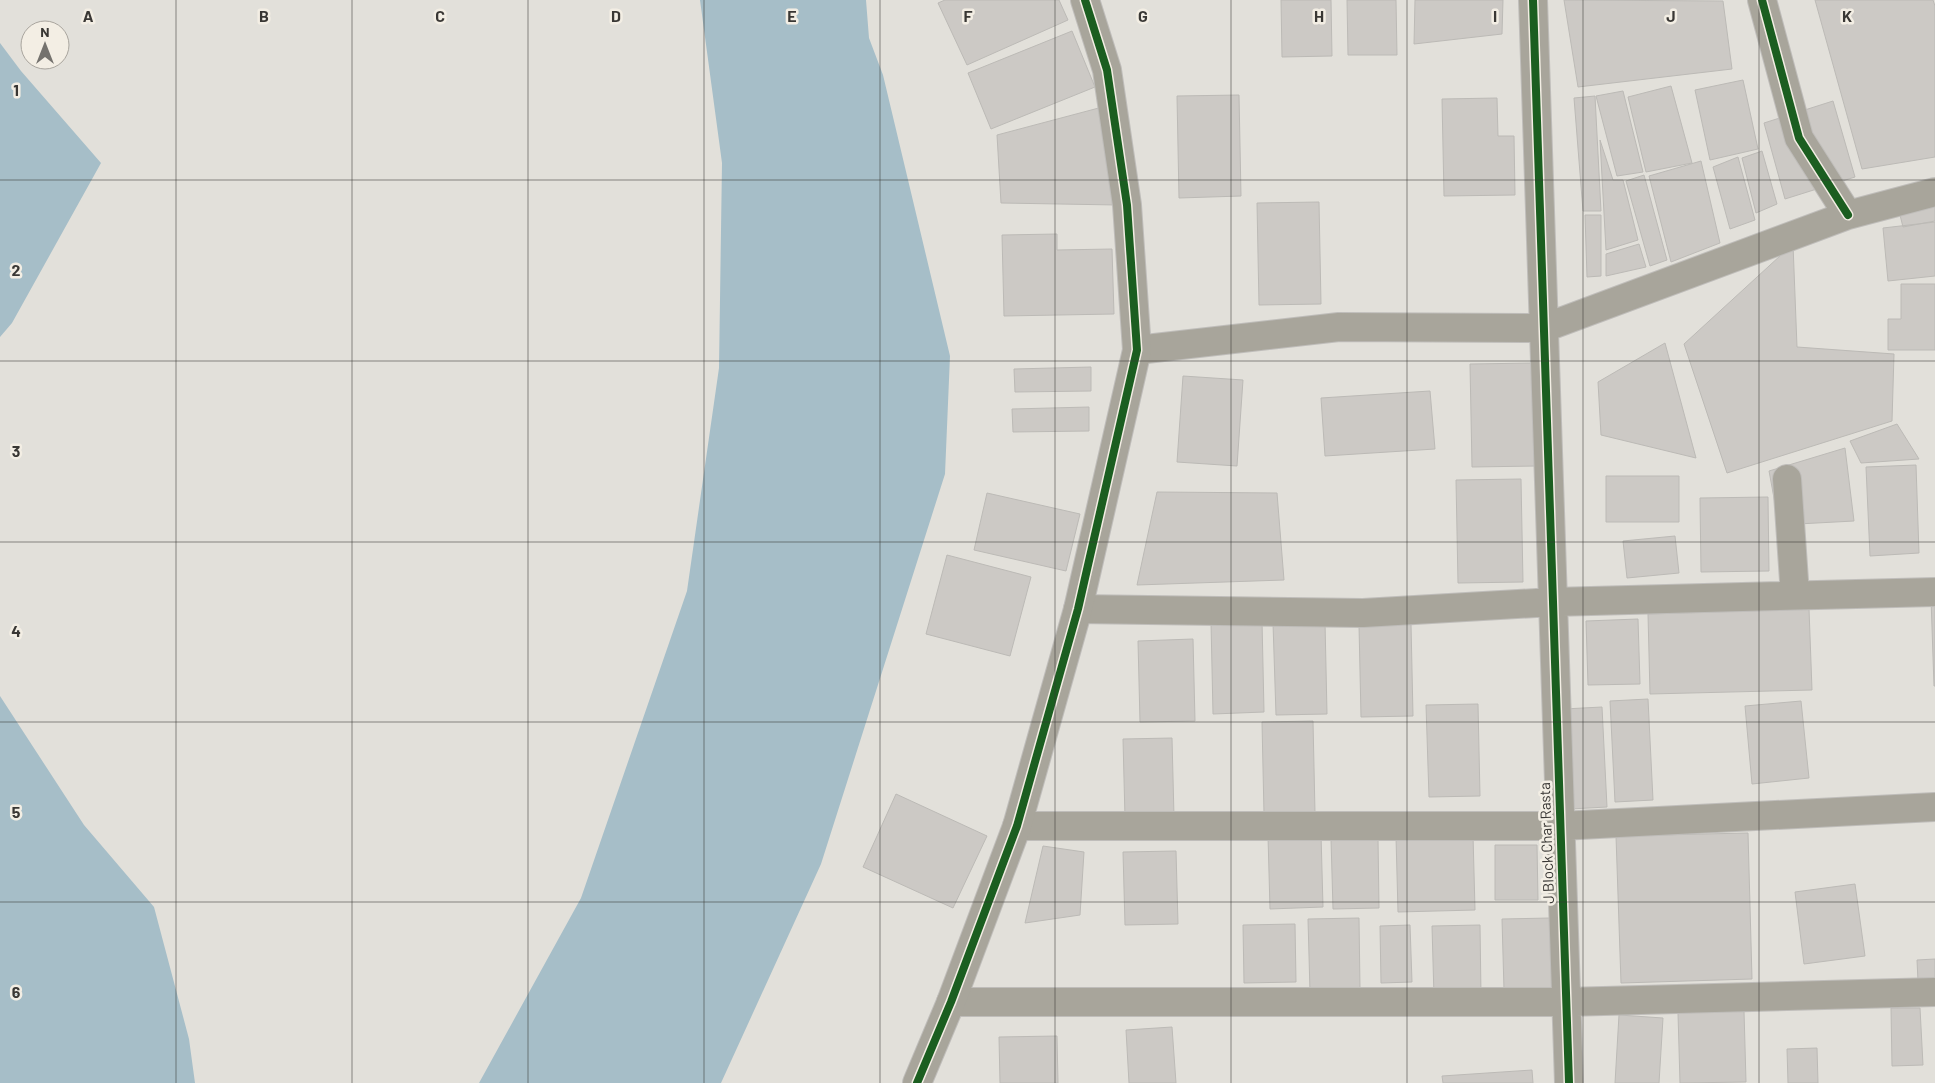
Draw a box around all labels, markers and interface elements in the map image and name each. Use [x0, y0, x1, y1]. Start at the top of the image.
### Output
text: A [83, 6, 94, 25]
text: B [259, 6, 269, 25]
text: C [435, 6, 445, 25]
text: D [611, 6, 621, 25]
text: E [787, 6, 797, 25]
text: F [964, 6, 973, 25]
text: G [1138, 6, 1148, 25]
text: H [1314, 6, 1324, 25]
text: I [1493, 6, 1497, 25]
text: J [1666, 6, 1676, 25]
text: K [1842, 6, 1852, 25]
north arrow [20, 20, 70, 70]
text: N [40, 23, 50, 40]
text: 1 [13, 80, 19, 99]
text: 2 [12, 260, 21, 279]
text: 3 [12, 441, 20, 460]
text: 4 [11, 621, 21, 640]
street label: J Block Char Rasta [1535, 782, 1557, 904]
text: 5 [12, 802, 21, 821]
text: 6 [12, 982, 21, 1001]

